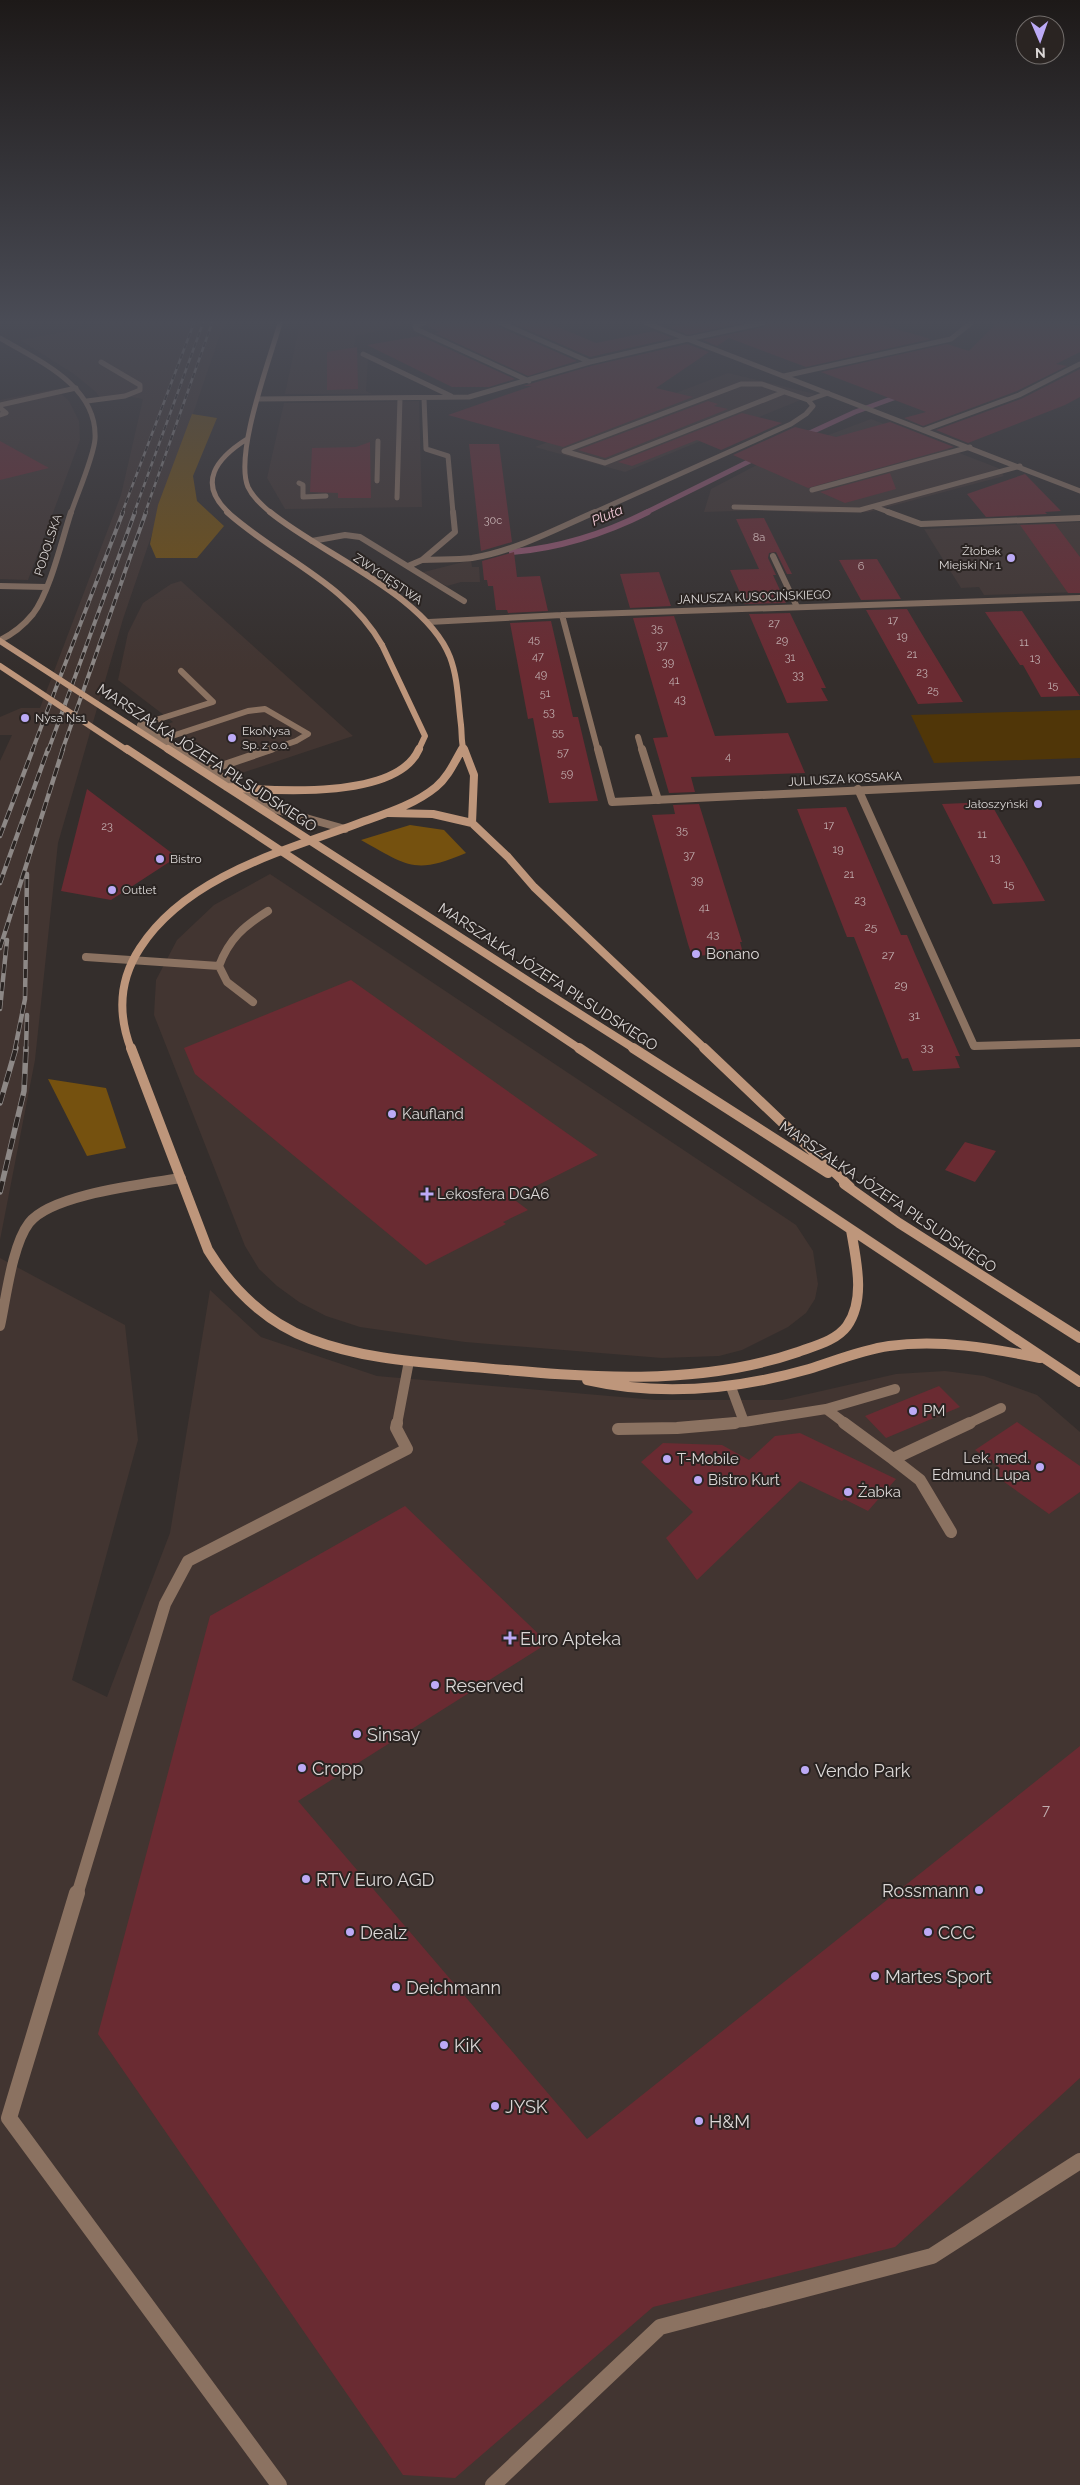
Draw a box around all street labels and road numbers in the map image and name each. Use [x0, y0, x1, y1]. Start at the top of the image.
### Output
street label: PODOLSKA [31, 512, 65, 578]
street label: ZWYCIĘSTWA [351, 551, 425, 607]
street label: JANUSZA KUSOCIŃSKIEGO [677, 587, 831, 607]
street label: MARSZAŁKA JÓZEFA PIŁSUDSKIEGO [94, 680, 320, 836]
street label: JULIUSZA KOSSAKA [788, 769, 902, 789]
street label: MARSZAŁKA JÓZEFA PIŁSUDSKIEGO [435, 899, 661, 1055]
street label: MARSZAŁKA JÓZEFA PIŁSUDSKIEGO [776, 1117, 1000, 1277]

